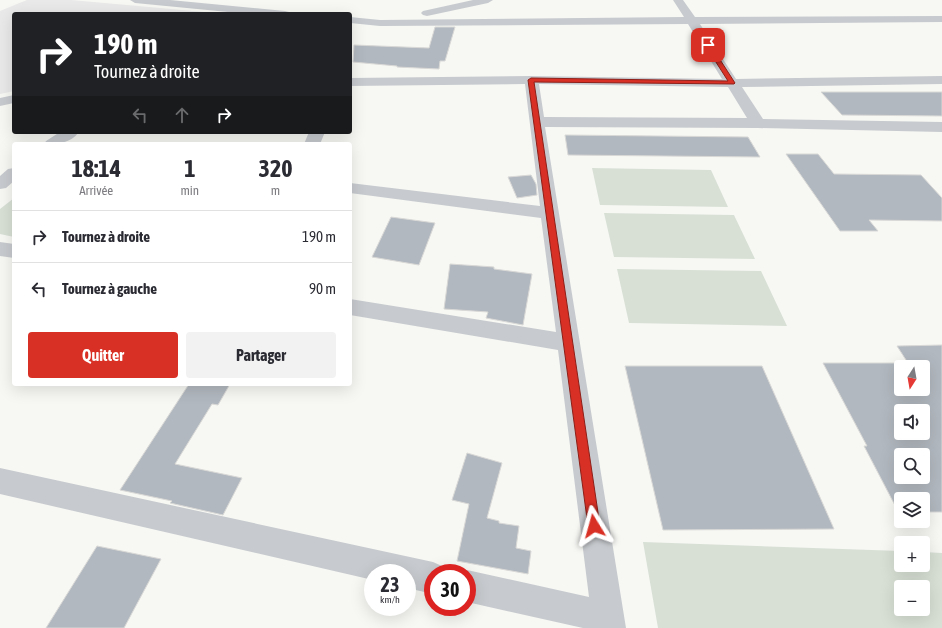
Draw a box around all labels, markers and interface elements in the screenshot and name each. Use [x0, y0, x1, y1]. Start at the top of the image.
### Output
icon: right [28, 28, 80, 80]
text: 190 m [94, 28, 157, 60]
pin [691, 28, 725, 62]
icon: arrive [697, 34, 719, 56]
text: Tournez à droite [94, 61, 200, 82]
icon: left [129, 104, 151, 126]
icon: ahead [171, 104, 193, 126]
icon: right [213, 104, 235, 126]
text: 18:14 [72, 155, 121, 182]
text: 1 [184, 155, 195, 182]
text: 320 [259, 155, 292, 182]
text: Arrivée [79, 183, 113, 198]
text: min [180, 183, 199, 198]
text: m [271, 183, 280, 198]
icon: right [28, 226, 50, 248]
text: Tournez à droite [62, 228, 150, 245]
text: 190 m [302, 228, 336, 245]
icon: left [28, 278, 50, 300]
text: Tournez à gauche [62, 280, 157, 297]
text: 90 m [309, 280, 336, 297]
button: Quitter [28, 332, 178, 378]
button: Partager [186, 332, 336, 378]
north arrow [894, 360, 930, 396]
map controls [894, 360, 930, 616]
button: sound [894, 404, 930, 440]
button: search [894, 448, 930, 484]
button: layers [894, 492, 930, 528]
position arrow [573, 505, 615, 547]
button: + [894, 536, 930, 572]
speed limit sign: 30 [424, 564, 476, 616]
text: 23 [381, 573, 399, 596]
button: − [894, 580, 930, 616]
text: km/h [380, 594, 400, 605]

